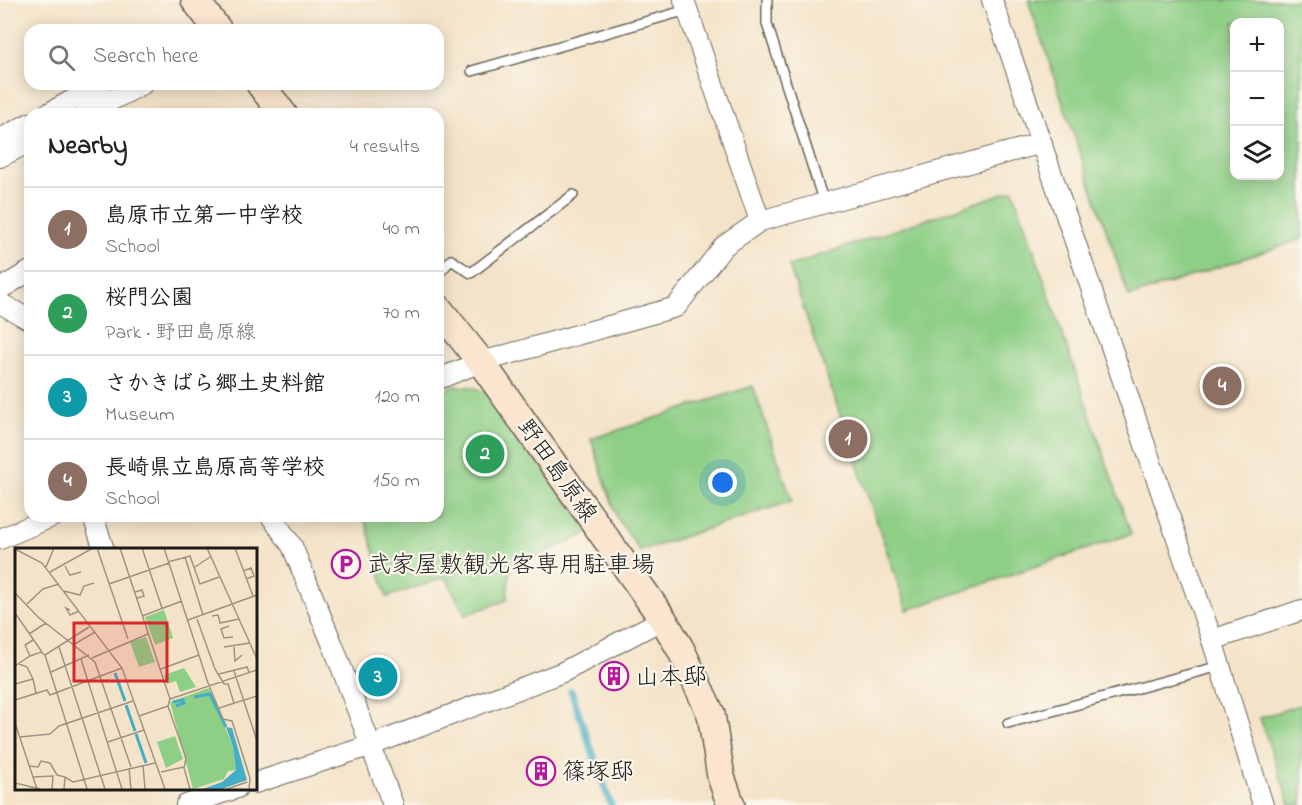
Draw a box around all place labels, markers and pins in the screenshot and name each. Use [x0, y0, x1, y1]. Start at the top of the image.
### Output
pin: 4 [1202, 364, 1242, 408]
pin: 1 [828, 416, 868, 462]
pin: 2 [466, 432, 504, 476]
parking icon: 武家屋敷観光客専用駐車場 [330, 548, 362, 580]
place label: 武家屋敷観光客専用駐車場 [367, 549, 655, 584]
pin: 3 [358, 654, 398, 700]
building icon: 山本邸 [598, 660, 630, 692]
place label: 山本邸 [635, 661, 707, 696]
building icon: 篠塚邸 [525, 755, 557, 787]
place label: 篠塚邸 [562, 756, 634, 791]

